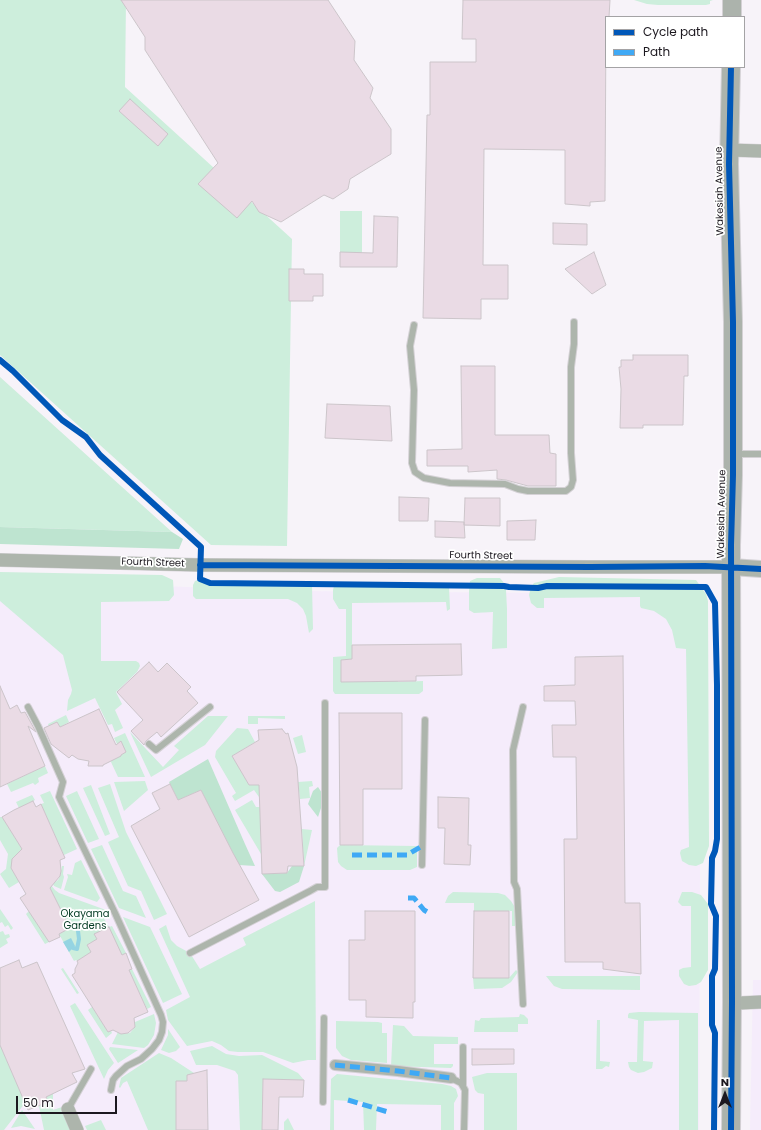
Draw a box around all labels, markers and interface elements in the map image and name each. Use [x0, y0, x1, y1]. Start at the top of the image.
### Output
legend [605, 16, 745, 68]
text: Cycle path [643, 23, 708, 40]
text: Path [643, 43, 670, 60]
street label: Wakesiah Avenue [713, 146, 727, 236]
street label: Wakesiah Avenue [715, 469, 729, 559]
street label: Fourth Street [449, 549, 513, 563]
street label: Fourth Street [121, 556, 185, 570]
park label: Okayama Gardens [60, 908, 110, 932]
north arrow [705, 1074, 745, 1114]
text: N [721, 1074, 729, 1090]
scale bar [18, 1088, 119, 1114]
text: 50 m [23, 1094, 54, 1111]

